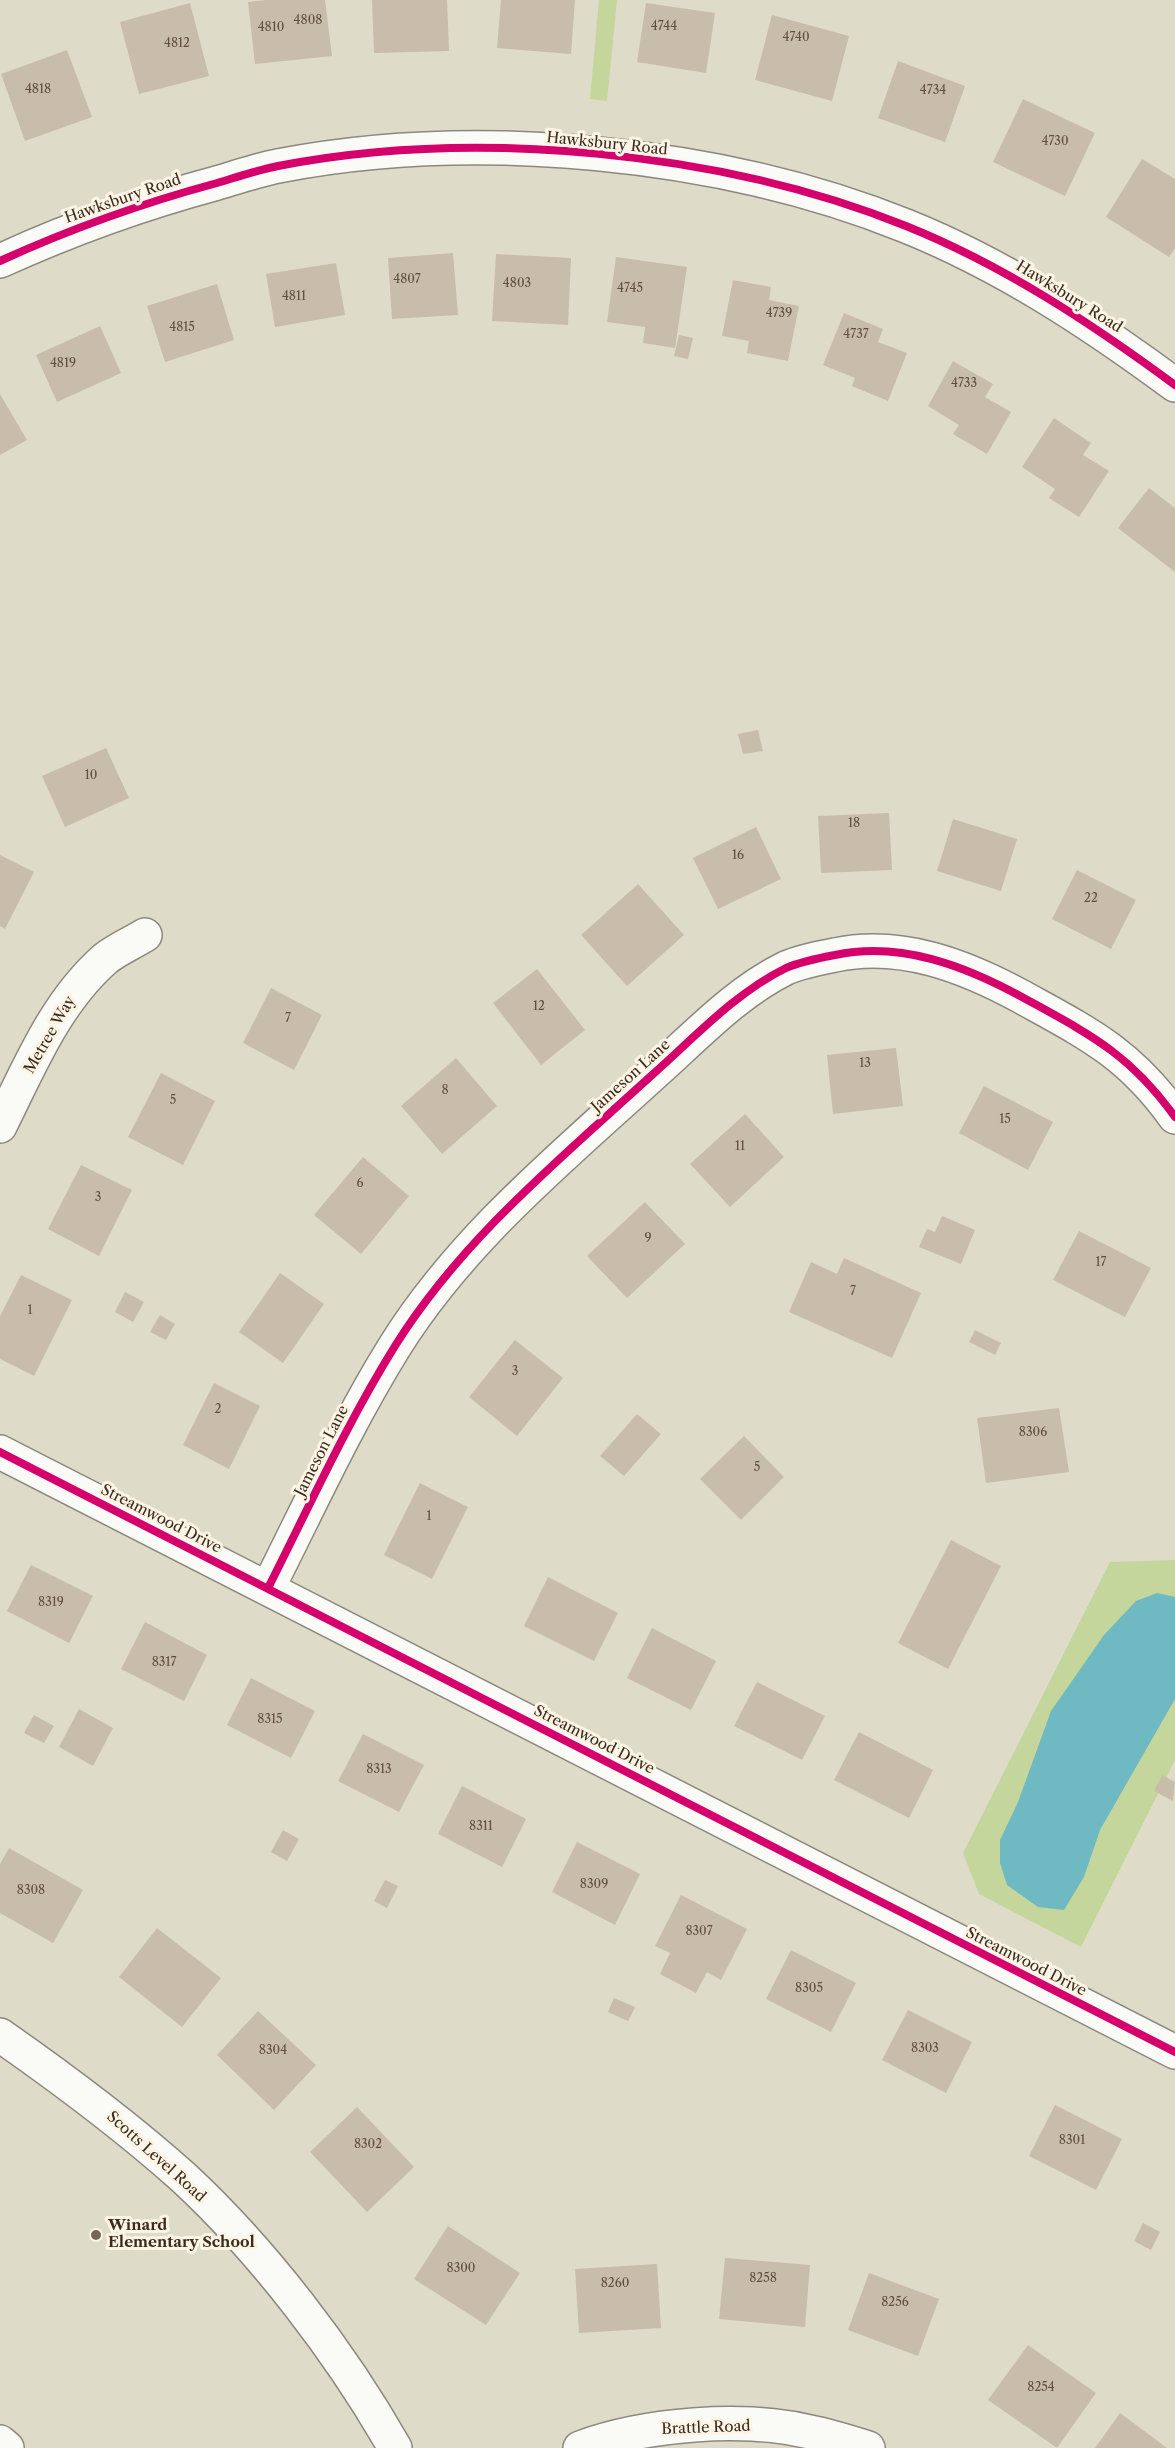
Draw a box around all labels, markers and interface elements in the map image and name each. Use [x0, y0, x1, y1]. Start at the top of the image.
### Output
house number: 4808 [294, 14, 322, 28]
house number: 4744 [651, 20, 677, 34]
house number: 4810 [258, 21, 284, 35]
house number: 4740 [782, 31, 810, 45]
house number: 4812 [164, 37, 190, 51]
house number: 4818 [25, 83, 51, 97]
house number: 4734 [920, 84, 946, 98]
street label: Hawksbury Road [545, 129, 669, 159]
house number: 4730 [1041, 135, 1069, 149]
street label: Hawksbury Road [62, 171, 184, 227]
street label: Hawksbury Road [1013, 257, 1125, 337]
house number: 4807 [393, 273, 421, 287]
house number: 4803 [503, 277, 531, 291]
house number: 4745 [617, 282, 643, 296]
house number: 4811 [282, 290, 306, 304]
house number: 4739 [766, 307, 792, 321]
house number: 4815 [169, 321, 195, 335]
house number: 4737 [843, 328, 869, 342]
house number: 4819 [50, 357, 76, 371]
house number: 4733 [951, 377, 977, 391]
house number: 10 [85, 769, 97, 783]
house number: 18 [848, 817, 860, 831]
house number: 16 [732, 849, 744, 863]
house number: 22 [1084, 892, 1098, 906]
street label: Metree Way [21, 993, 79, 1077]
house number: 12 [533, 1000, 545, 1014]
house number: 7 [285, 1012, 291, 1026]
street label: Jameson Lane [588, 1036, 674, 1116]
house number: 13 [859, 1057, 871, 1071]
house number: 8 [441, 1084, 449, 1098]
house number: 5 [170, 1094, 176, 1108]
house number: 15 [999, 1113, 1011, 1127]
house number: 11 [735, 1140, 745, 1154]
house number: 6 [356, 1177, 364, 1191]
house number: 3 [95, 1191, 101, 1205]
house number: 9 [644, 1232, 652, 1246]
house number: 17 [1096, 1256, 1106, 1270]
house number: 7 [850, 1285, 856, 1299]
house number: 1 [27, 1304, 33, 1318]
house number: 3 [512, 1365, 518, 1379]
street label: Jameson Lane [291, 1402, 353, 1500]
house number: 2 [215, 1403, 221, 1417]
house number: 8306 [1019, 1426, 1047, 1440]
house number: 5 [754, 1461, 760, 1475]
street label: Streamwood Drive [98, 1481, 224, 1557]
house number: 1 [426, 1510, 432, 1524]
house number: 8319 [38, 1596, 64, 1610]
house number: 8317 [152, 1656, 176, 1670]
street label: Streamwood Drive [531, 1702, 657, 1778]
house number: 8315 [257, 1713, 283, 1727]
house number: 8313 [366, 1763, 392, 1777]
house number: 8311 [469, 1820, 493, 1834]
house number: 8309 [580, 1878, 608, 1892]
house number: 8308 [17, 1884, 45, 1898]
street label: Streamwood Drive [963, 1924, 1089, 2000]
house number: 8307 [685, 1925, 713, 1939]
house number: 8305 [795, 1982, 823, 1996]
house number: 8303 [911, 2042, 939, 2056]
house number: 8304 [259, 2044, 287, 2058]
street label: Scotts Level Road [103, 2108, 209, 2206]
house number: 8301 [1059, 2134, 1085, 2148]
house number: 8302 [354, 2138, 382, 2152]
place label: Winard Elementary School [108, 2217, 255, 2252]
marker: Winard Elementary School [89, 2228, 103, 2242]
house number: 8300 [447, 2262, 475, 2276]
house number: 8258 [749, 2272, 777, 2286]
house number: 8260 [601, 2277, 629, 2291]
house number: 8256 [881, 2296, 909, 2310]
house number: 8254 [1027, 2381, 1055, 2395]
street label: Brattle Road [661, 2417, 751, 2439]

